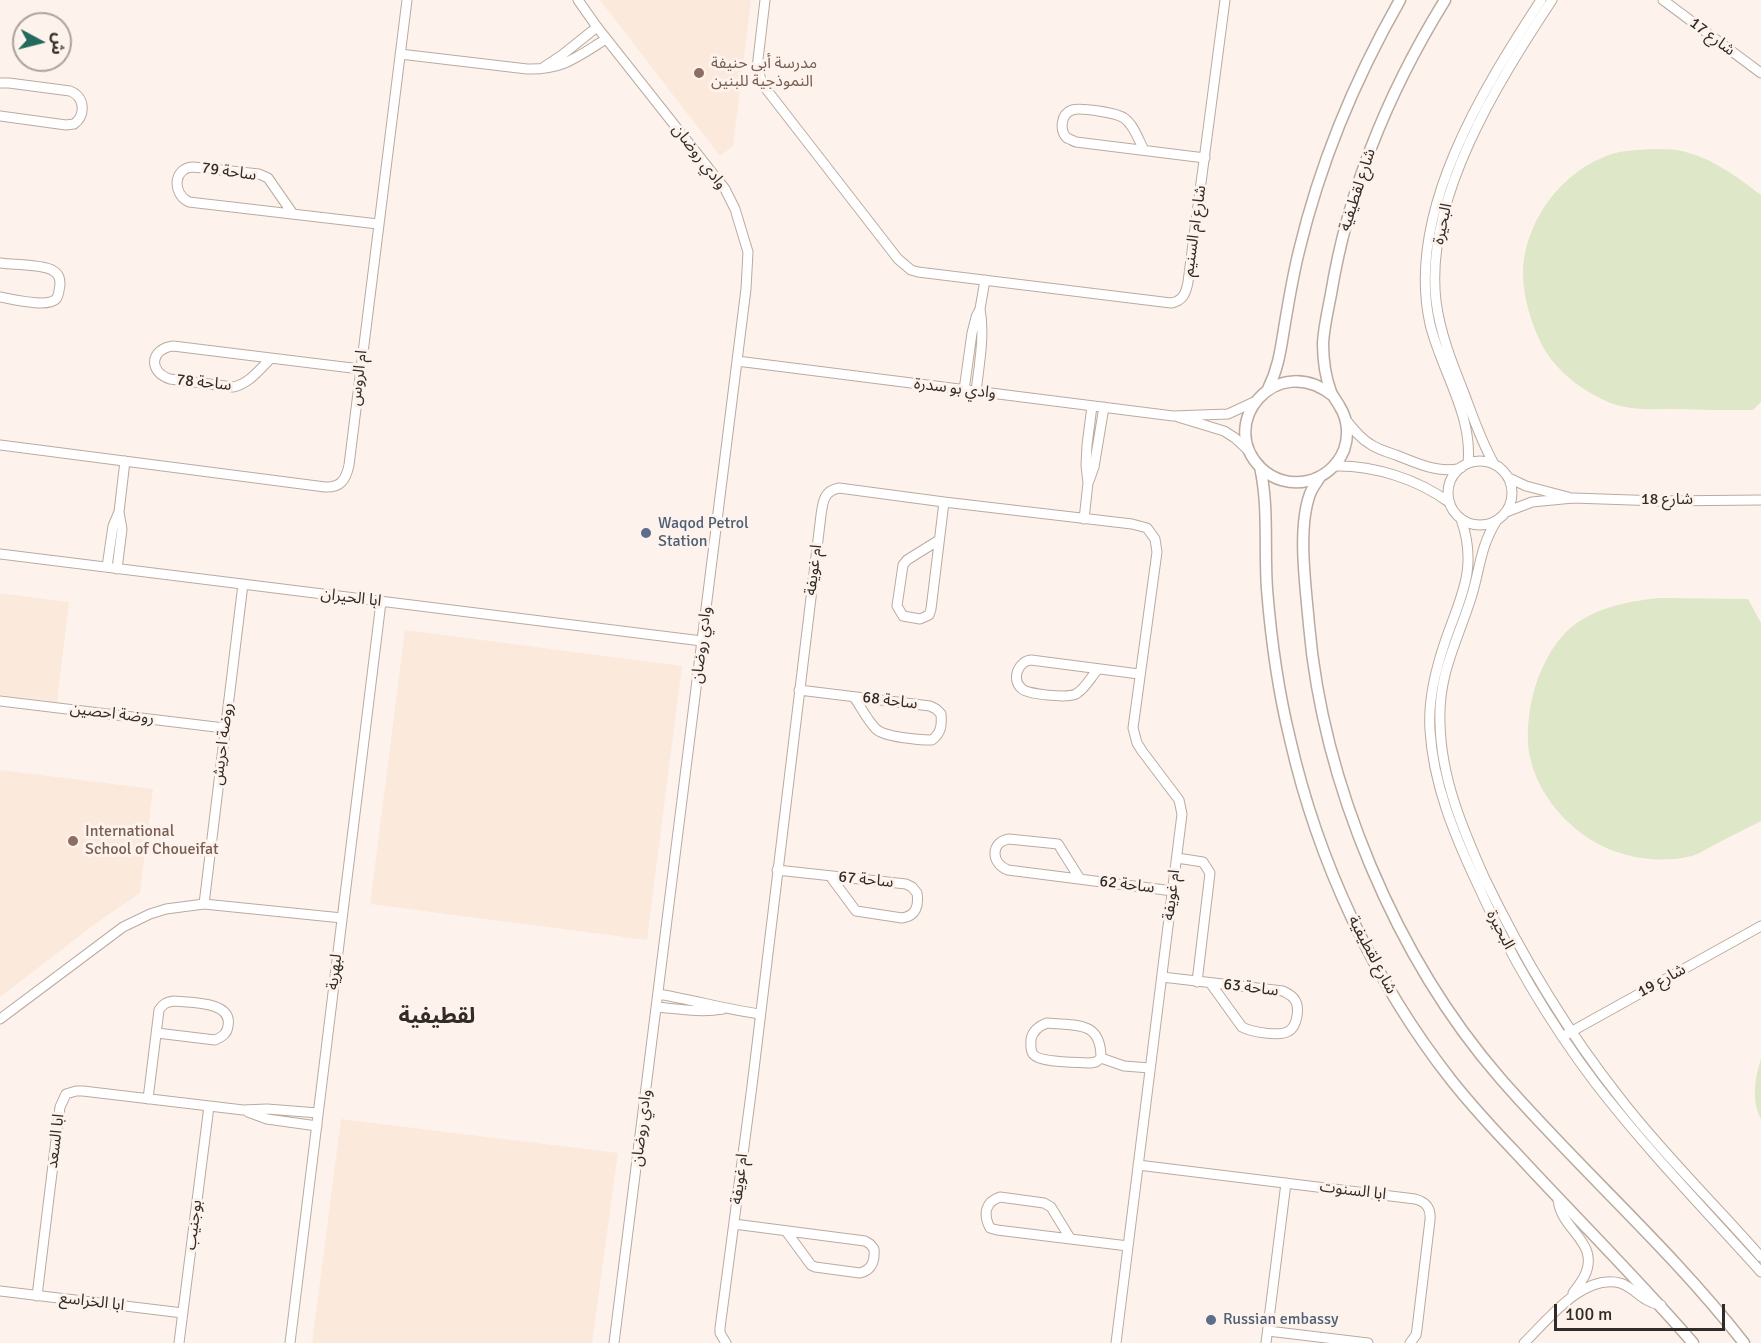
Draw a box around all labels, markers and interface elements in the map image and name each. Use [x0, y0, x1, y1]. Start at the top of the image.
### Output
north arrow [12, 12, 72, 72]
street label: شارع 17 [1685, 14, 1739, 60]
text: ش [47, 32, 69, 56]
place label: مدرسة أبي حنيفة النموذجية للبنين [711, 54, 817, 92]
marker: مدرسة أبي حنيفة النموذجية للبنين [692, 66, 706, 80]
street label: وادي روضان [668, 121, 730, 193]
street label: شارع لقطيفية [1336, 146, 1380, 234]
street label: ساحة 79 [200, 159, 258, 185]
street label: شارع ام السنيم [1179, 184, 1211, 278]
street label: البحيرة [1429, 202, 1457, 246]
street label: ام الروس [346, 349, 372, 407]
street label: ساحة 78 [176, 371, 232, 395]
street label: وادي بو سدرة [913, 374, 997, 404]
street label: شارع 18 [1641, 490, 1693, 510]
place label: Waqod Petrol Station [658, 514, 749, 552]
marker: Waqod Petrol Station [639, 526, 653, 540]
street label: ام غويفة [801, 543, 827, 597]
street label: ابا الحيران [319, 585, 383, 611]
street label: وادي روضان [688, 605, 716, 685]
street label: ساحة 68 [861, 688, 919, 714]
street label: روضة احصين [69, 699, 155, 729]
street label: روضة احريش [208, 702, 238, 786]
place label: International School of Choueifat [85, 822, 219, 860]
marker: International School of Choueifat [66, 834, 80, 848]
street label: ساحة 67 [838, 868, 894, 892]
street label: ام غويفة [1159, 868, 1185, 922]
street label: ساحة 62 [1098, 872, 1156, 898]
street label: البحيرة [1482, 907, 1518, 953]
street label: شارع لقطيفية [1343, 913, 1401, 997]
street label: لبهرية [323, 953, 347, 991]
street label: شارع 19 [1635, 960, 1689, 1002]
street label: ساحة 63 [1222, 975, 1280, 1001]
district label: لقطيفية [399, 1004, 475, 1030]
street label: وادي روضان [628, 1088, 656, 1168]
street label: ابا السعد [43, 1113, 69, 1169]
street label: ام غويفة [727, 1152, 753, 1206]
street label: ابا السنوت [1319, 1177, 1387, 1205]
street label: بوجنيب [181, 1199, 207, 1251]
street label: ابا الخراسع [58, 1288, 126, 1316]
scale bar [1557, 1292, 1728, 1330]
text: 100 m [1565, 1303, 1612, 1325]
place label: Russian embassy [1223, 1310, 1339, 1330]
marker: Russian embassy [1204, 1313, 1218, 1327]

